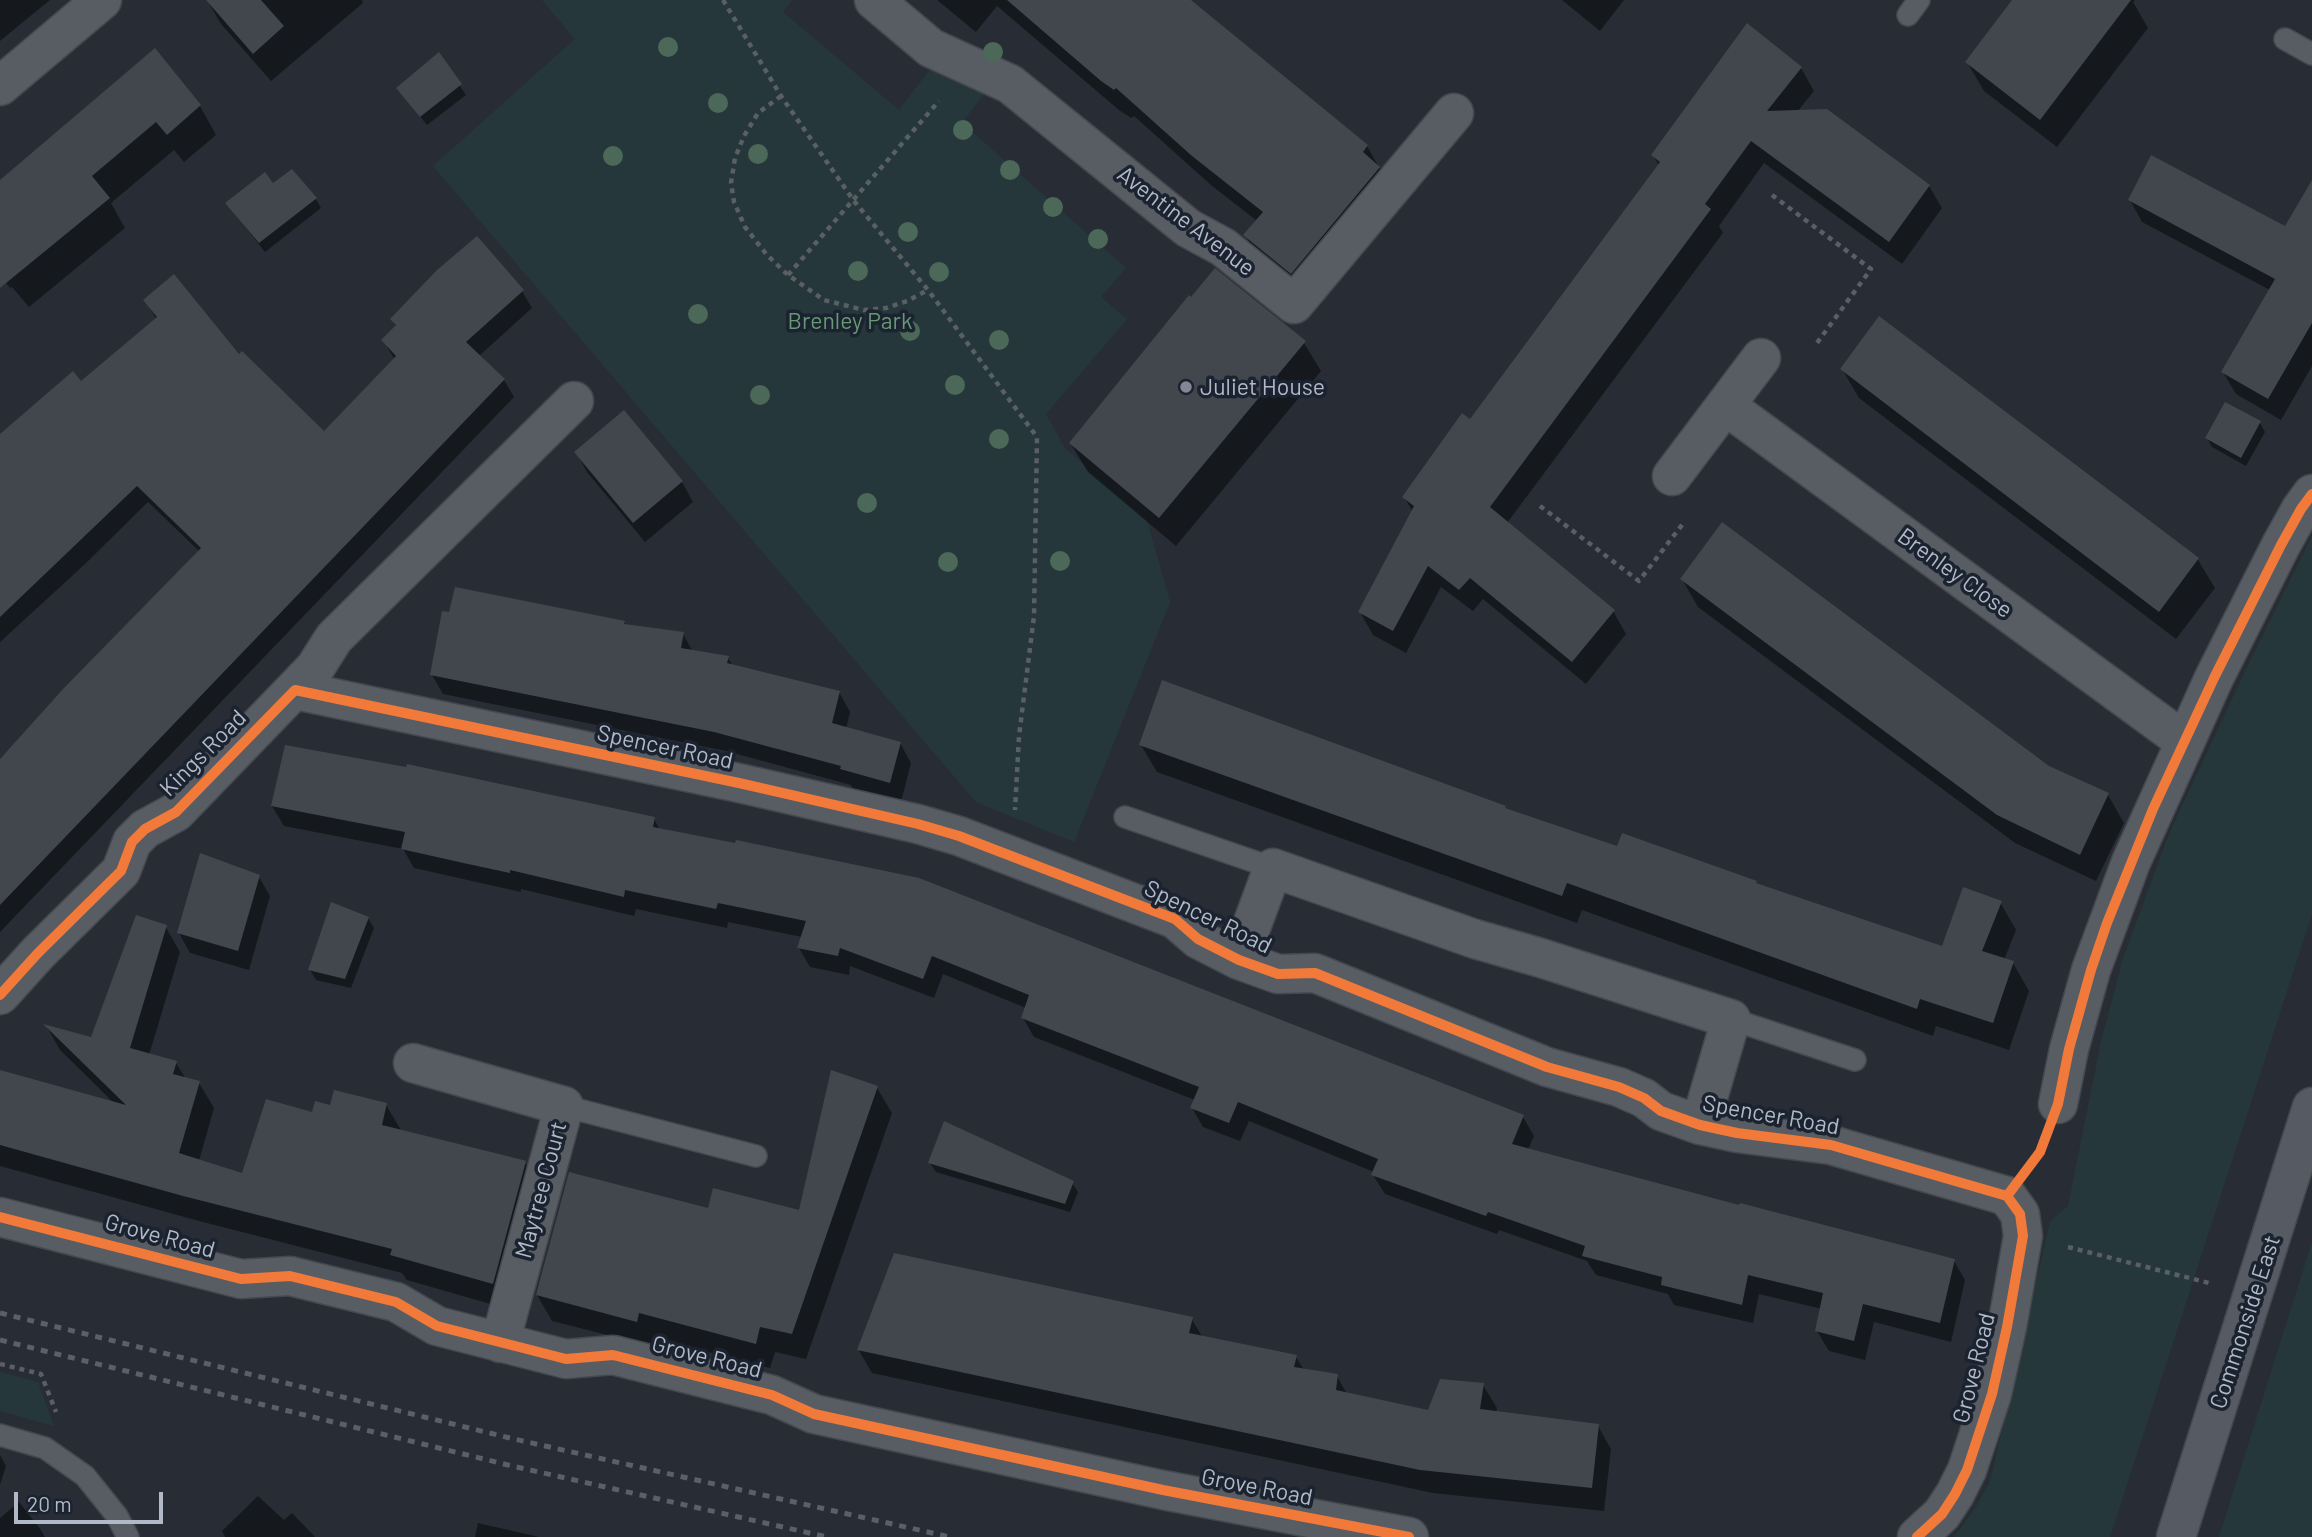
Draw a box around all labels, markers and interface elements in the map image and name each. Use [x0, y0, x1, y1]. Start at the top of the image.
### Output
street label: Aventine Avenue [1112, 160, 1260, 282]
park label: Brenley Park [788, 307, 912, 335]
place label: Juliet House [1200, 373, 1325, 401]
marker: Juliet House [1178, 379, 1194, 395]
street label: Brenley Close [1892, 522, 2018, 624]
street label: Kings Road [154, 704, 252, 802]
street label: Spencer Road [594, 719, 736, 775]
street label: Spencer Road [1140, 874, 1276, 960]
street label: Spencer Road [1700, 1089, 1842, 1141]
street label: Maytree Court [510, 1119, 572, 1261]
street label: Grove Road [102, 1208, 218, 1264]
street label: Commonside East [2204, 1232, 2286, 1412]
street label: Grove Road [1947, 1310, 2001, 1426]
street label: Grove Road [649, 1330, 765, 1384]
street label: Grove Road [1199, 1463, 1315, 1511]
scale bar [18, 1478, 166, 1522]
text: 20 m [27, 1491, 72, 1516]

